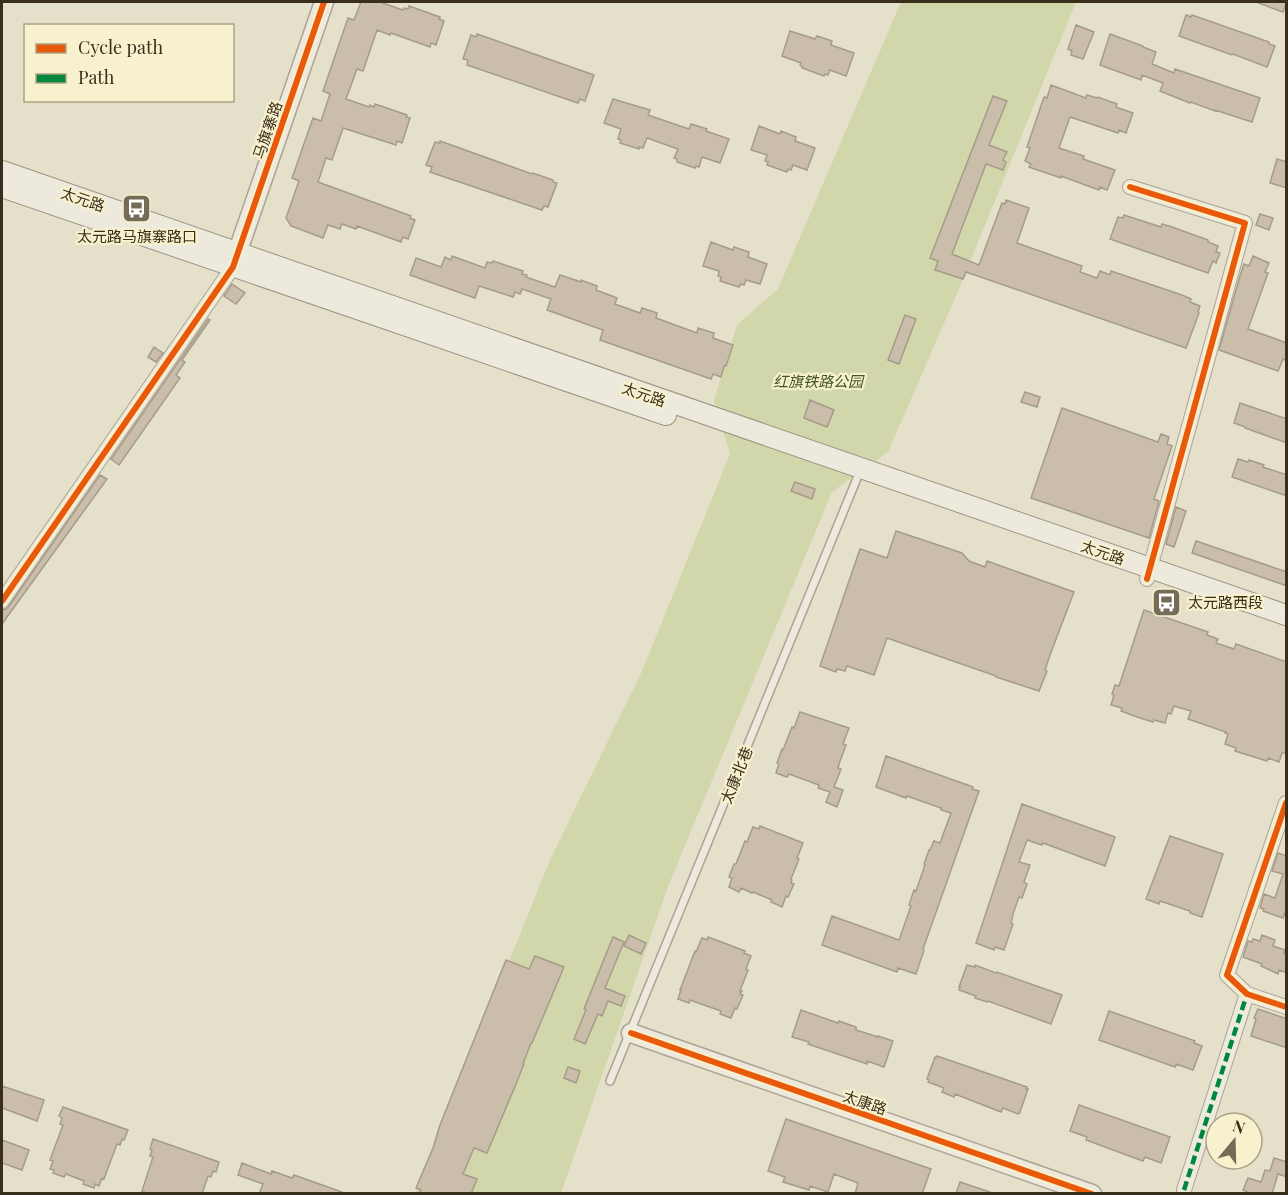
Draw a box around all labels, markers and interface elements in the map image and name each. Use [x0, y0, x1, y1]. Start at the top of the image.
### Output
legend [24, 24, 234, 102]
text: Cycle path [78, 35, 163, 59]
text: Path [78, 65, 115, 89]
street label: 马旗寨路 [248, 98, 286, 162]
street label: 太元路 [58, 182, 108, 216]
bus stop icon: 太元路马旗寨路口 [121, 193, 153, 225]
place label: 太元路马旗寨路口 [77, 226, 197, 246]
park label: 红旗铁路公园 [773, 371, 865, 391]
street label: 太元路 [619, 377, 669, 411]
street label: 太元路 [1078, 535, 1128, 569]
bus stop icon: 太元路西段 [1151, 586, 1183, 618]
place label: 太元路西段 [1188, 592, 1263, 612]
street label: 太康北巷 [715, 743, 757, 807]
street label: 太康路 [840, 1085, 890, 1119]
north arrow [1204, 1111, 1264, 1171]
text: N [1230, 1115, 1248, 1138]

